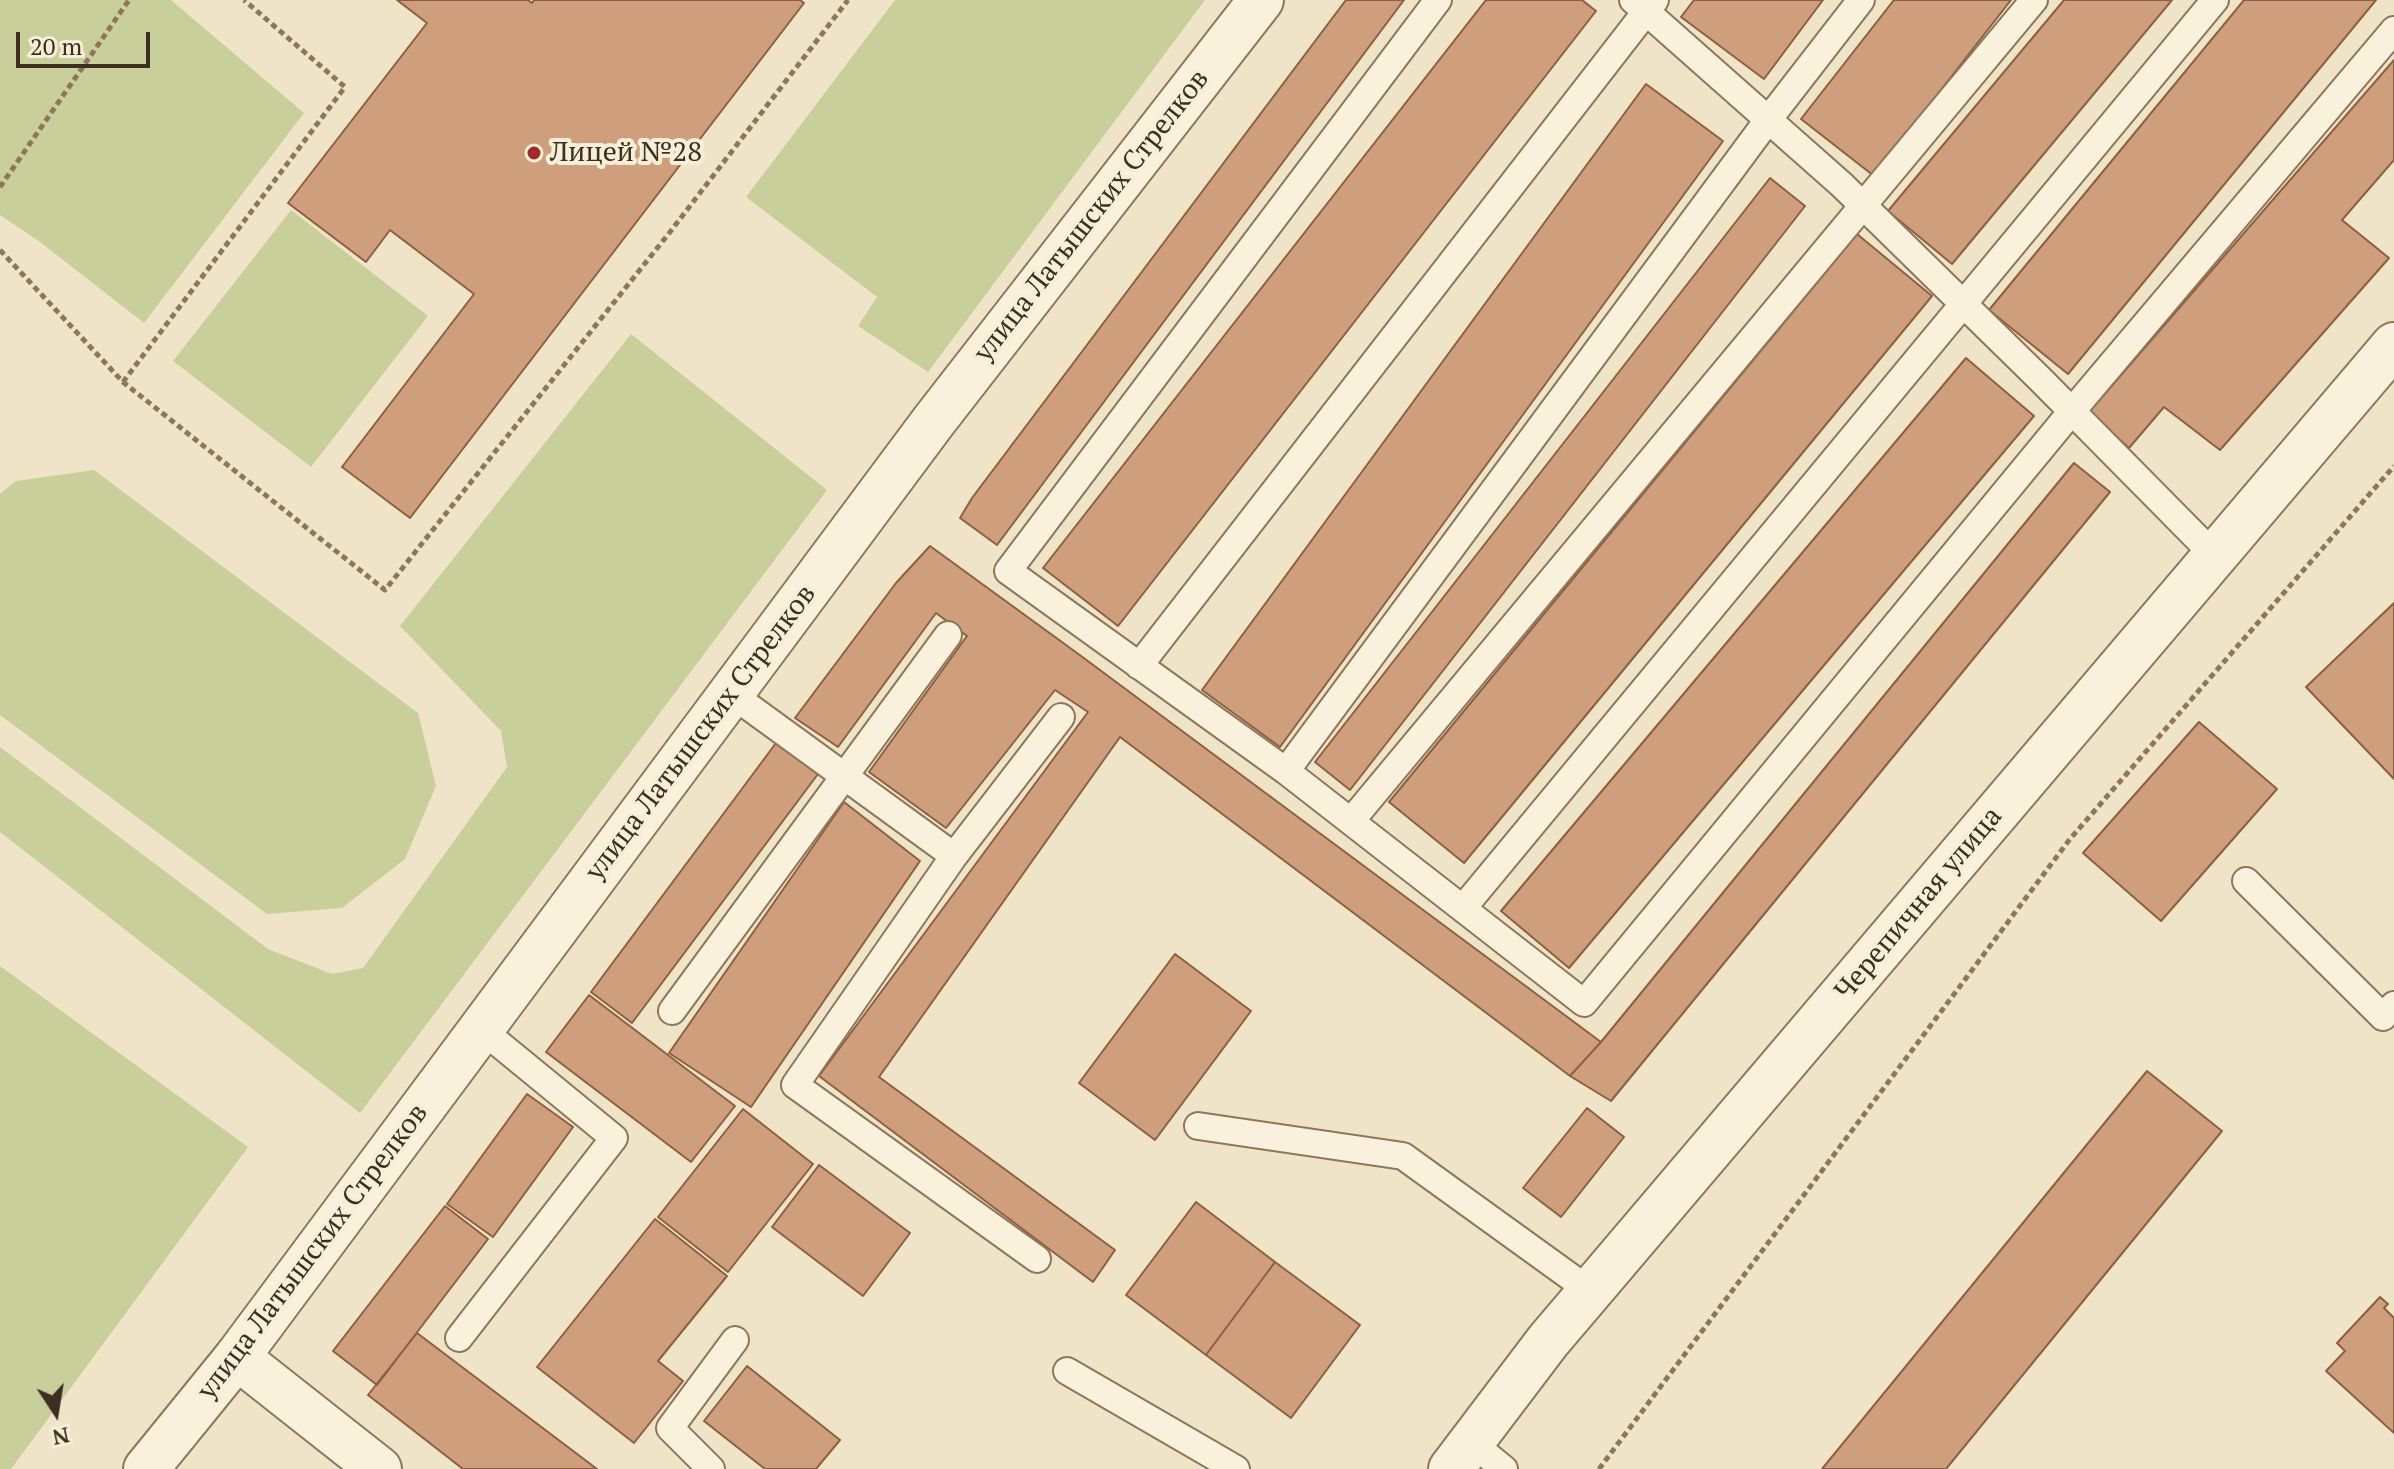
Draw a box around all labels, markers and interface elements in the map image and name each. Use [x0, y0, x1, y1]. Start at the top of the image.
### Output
scale bar [20, 16, 154, 66]
text: 20 m [30, 30, 82, 62]
street label: улица Латышских Стрелков [967, 63, 1217, 369]
place label: Лицей №28 [550, 136, 702, 170]
marker: Лицей №28 [525, 144, 543, 162]
street label: улица Латышских Стрелков [579, 578, 823, 888]
street label: Черепичная улица [1828, 801, 2010, 1007]
street label: улица Латышских Стрелков [191, 1097, 435, 1407]
north arrow [16, 1373, 96, 1453]
text: N [50, 1421, 72, 1453]

